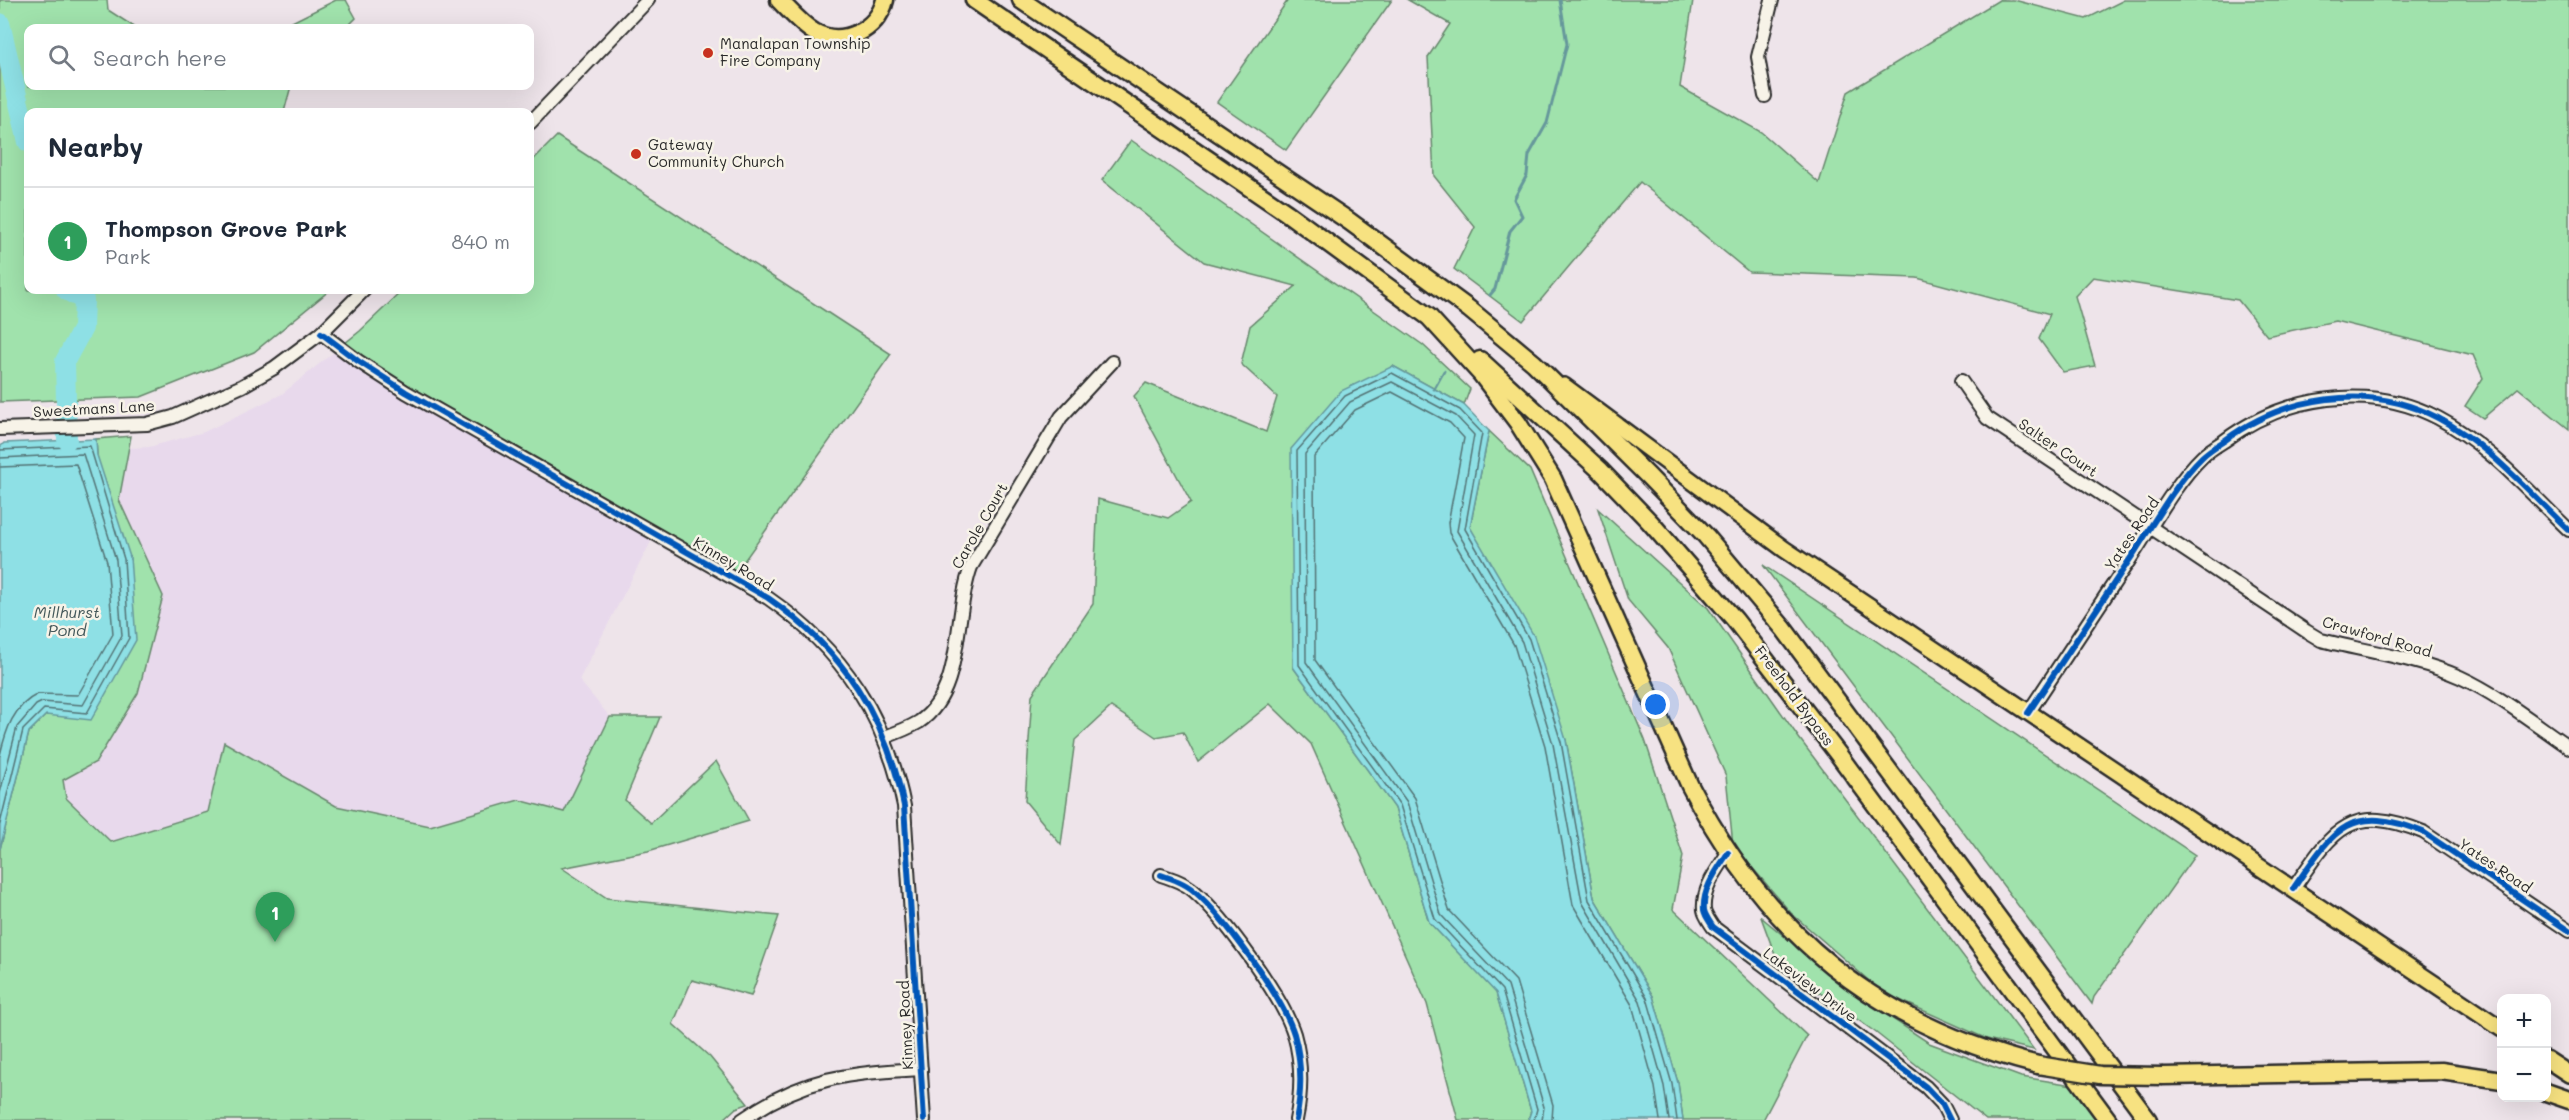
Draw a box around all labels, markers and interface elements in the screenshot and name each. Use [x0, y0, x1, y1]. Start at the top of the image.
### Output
search box [24, 24, 534, 90]
place label: Manalapan Township Fire Company [720, 33, 871, 70]
icon: search [45, 41, 78, 74]
text: Search here [93, 43, 227, 72]
marker: Manalapan Township Fire Company [701, 46, 715, 60]
text: Nearby [48, 130, 143, 164]
place label: Gateway Community Church [648, 134, 784, 171]
marker: Gateway Community Church [629, 147, 643, 161]
text: Thompson Grove Park [105, 214, 347, 243]
text: 1 [63, 228, 72, 254]
text: 840 m [451, 228, 510, 254]
text: Park [105, 243, 150, 269]
street label: Sweetmans Lane [33, 395, 155, 421]
street label: Salter Court [2015, 413, 2102, 481]
street label: Carole Court [946, 479, 1012, 572]
street label: Yates Road [2099, 493, 2163, 574]
street label: Kinney Road [690, 531, 777, 595]
water label: Millhurst Pond [34, 601, 100, 640]
street label: Crawford Road [2320, 611, 2434, 661]
street label: Freehold Bypass [1751, 641, 1839, 749]
your location [1641, 690, 1670, 719]
street label: Yates Road [2455, 833, 2536, 897]
pin: 1 [256, 892, 294, 942]
street label: Lakeview Drive [1760, 942, 1861, 1026]
street label: Kinney Road [893, 980, 917, 1070]
map controls [2497, 994, 2551, 1102]
button: + [2497, 994, 2551, 1048]
button: − [2497, 1048, 2551, 1102]

